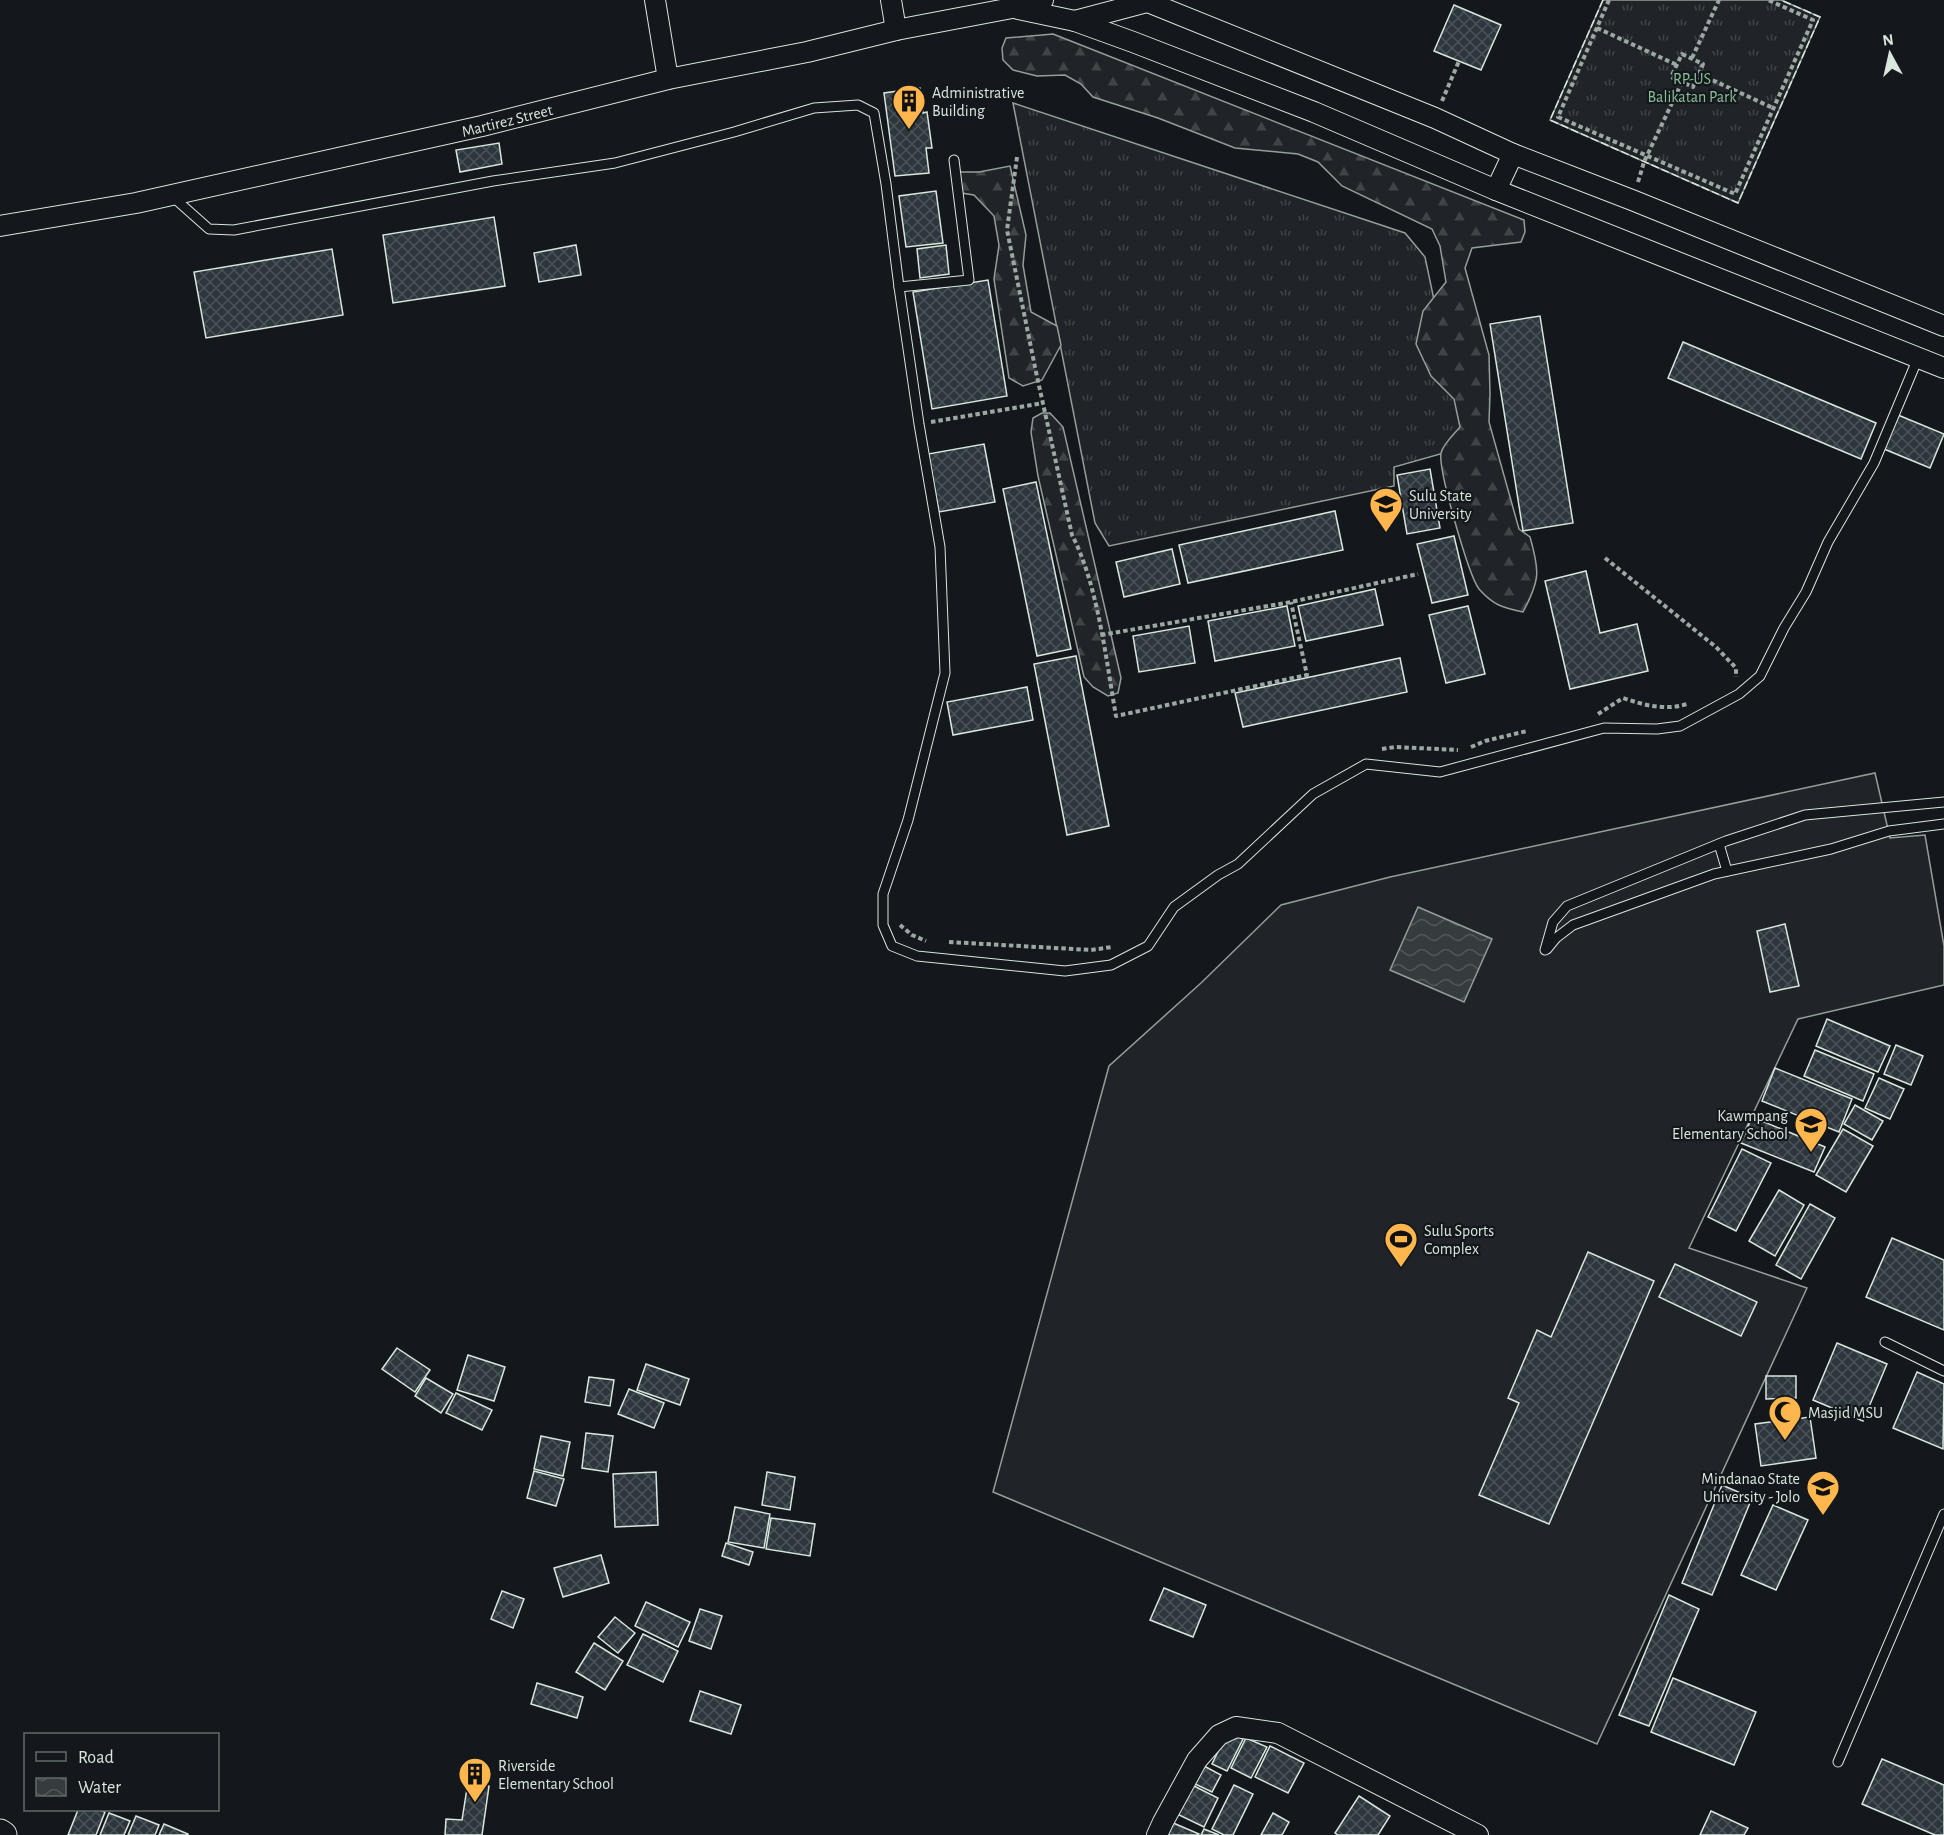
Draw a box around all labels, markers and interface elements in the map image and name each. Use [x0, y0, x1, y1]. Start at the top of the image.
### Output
north arrow [1860, 24, 1920, 84]
text: N [1881, 31, 1895, 49]
park label: RP-US Balikatan Park [1647, 71, 1737, 105]
building icon: Administrative Building [891, 83, 927, 130]
place label: Administrative Building [932, 85, 1024, 119]
street label: Martirez Street [460, 102, 554, 140]
school or university icon: Sulu State University [1368, 486, 1404, 533]
place label: Sulu State University [1409, 488, 1472, 523]
school or university icon: Kawmpang Elementary School [1793, 1106, 1829, 1153]
place label: Kawmpang Elementary School [1672, 1108, 1788, 1143]
sports icon: Sulu Sports Complex [1383, 1221, 1419, 1268]
place label: Sulu Sports Complex [1424, 1223, 1494, 1257]
mosque icon: Masjid MSU [1767, 1394, 1803, 1441]
place label: Masjid MSU [1808, 1405, 1883, 1422]
school or university icon: Mindanao State University - Jolo [1805, 1469, 1841, 1516]
place label: Mindanao State University - Jolo [1701, 1471, 1800, 1506]
legend [24, 1733, 219, 1811]
text: Road [78, 1749, 114, 1767]
building icon: Riverside Elementary School [457, 1756, 493, 1803]
place label: Riverside Elementary School [498, 1758, 614, 1793]
text: Water [78, 1779, 121, 1797]

